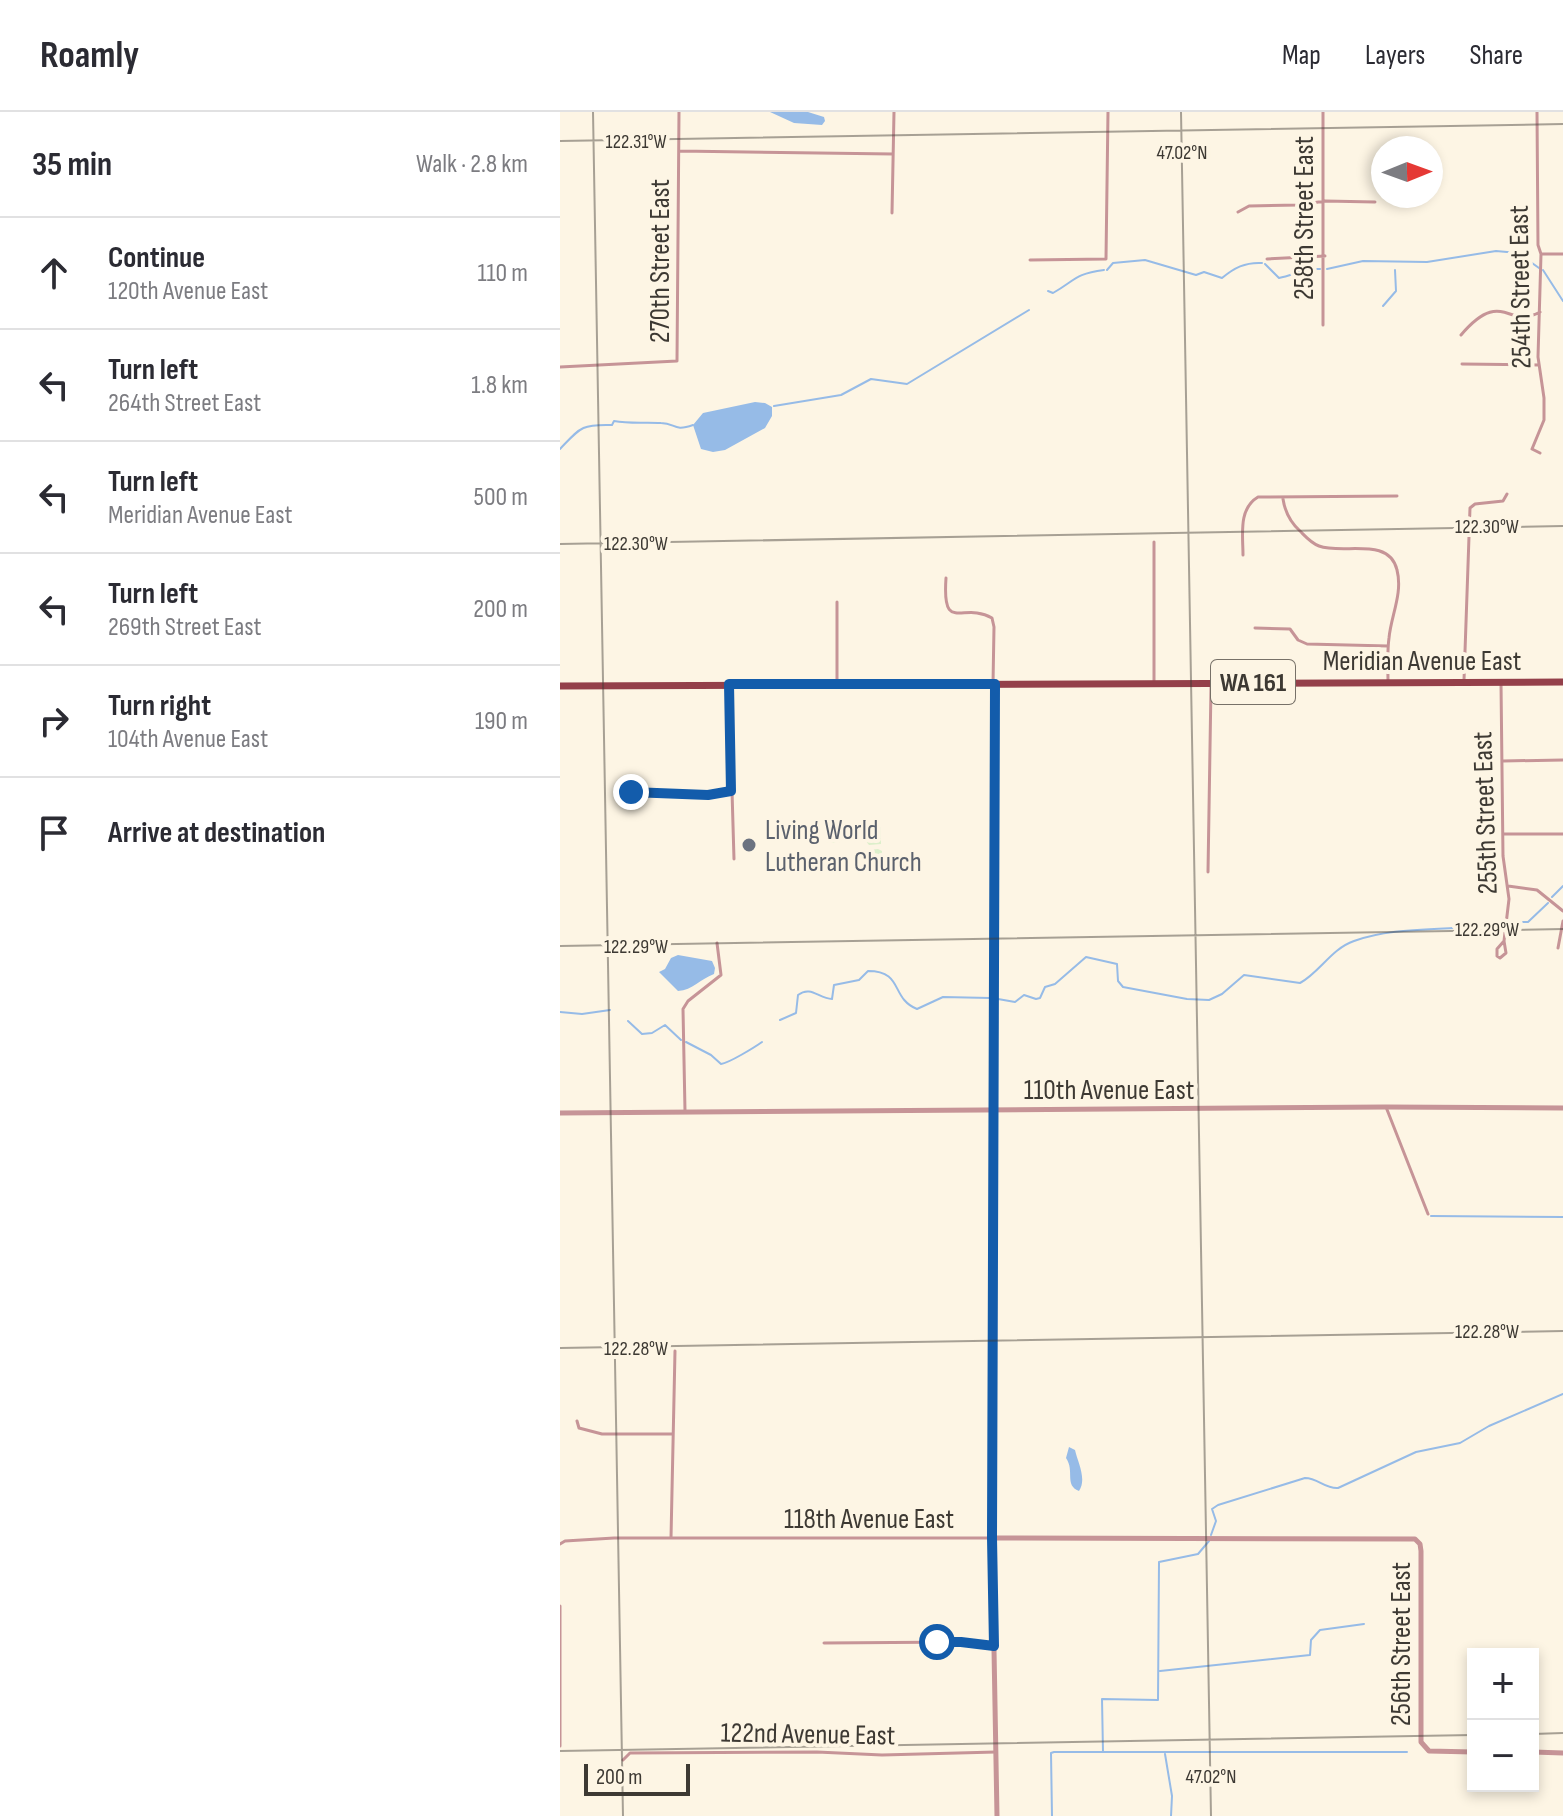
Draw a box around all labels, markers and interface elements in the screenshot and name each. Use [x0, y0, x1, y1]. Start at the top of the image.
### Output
text: Roamly [40, 33, 139, 78]
text: Map [1282, 39, 1321, 72]
text: Layers [1365, 39, 1425, 72]
text: Share [1469, 39, 1523, 72]
text: 122.31°W [606, 130, 666, 154]
street label: 258th Street East [1288, 136, 1321, 300]
north arrow [1371, 136, 1443, 208]
text: 47.02°N [1157, 141, 1207, 165]
text: 35 min [32, 144, 112, 185]
text: Walk · 2.8 km [416, 149, 528, 180]
street label: 270th Street East [644, 179, 677, 343]
street label: 254th Street East [1503, 205, 1538, 369]
text: Continue [108, 240, 205, 276]
icon: ahead [32, 251, 76, 295]
text: 110 m [477, 258, 528, 289]
text: 120th Avenue East [108, 276, 268, 307]
text: Turn left [108, 352, 198, 388]
icon: left [32, 363, 76, 407]
text: 1.8 km [471, 370, 528, 401]
text: 264th Street East [108, 388, 261, 419]
text: Turn left [108, 464, 198, 500]
icon: left [32, 475, 76, 519]
text: 500 m [474, 482, 528, 513]
text: Meridian Avenue East [108, 500, 292, 531]
text: 122.30°W [1455, 515, 1519, 539]
text: 122.30°W [604, 532, 668, 556]
text: Turn left [108, 576, 198, 612]
icon: left [32, 587, 76, 631]
text: 200 m [473, 594, 528, 625]
text: 269th Street East [108, 612, 261, 643]
street label: Meridian Avenue East [1323, 645, 1521, 678]
road number: WA 161 [1211, 660, 1295, 704]
text: Turn right [108, 688, 211, 724]
icon: right [32, 699, 76, 743]
text: 190 m [475, 706, 528, 737]
text: 104th Avenue East [108, 724, 268, 755]
street label: 255th Street East [1466, 731, 1505, 895]
route end [613, 774, 649, 810]
icon: arrive [32, 811, 76, 855]
place label: Living World Lutheran Church [765, 814, 922, 879]
text: Arrive at destination [108, 815, 325, 851]
marker: Living World Lutheran Church [740, 836, 758, 854]
text: 122.29°W [1455, 918, 1519, 942]
text: 122.29°W [604, 935, 668, 959]
street label: 110th Avenue East [1024, 1074, 1194, 1107]
text: 122.28°W [1455, 1320, 1519, 1344]
text: 122.28°W [604, 1337, 668, 1361]
street label: 118th Avenue East [784, 1503, 954, 1536]
street label: 256th Street East [1385, 1562, 1418, 1726]
route start [919, 1624, 955, 1660]
map controls [1467, 1648, 1539, 1792]
button: + [1467, 1648, 1539, 1720]
street label: 122nd Avenue East [720, 1716, 896, 1753]
button: − [1467, 1720, 1539, 1792]
scale bar [584, 1760, 690, 1796]
text: 200 m [596, 1764, 642, 1791]
text: 47.02°N [1186, 1765, 1236, 1789]

